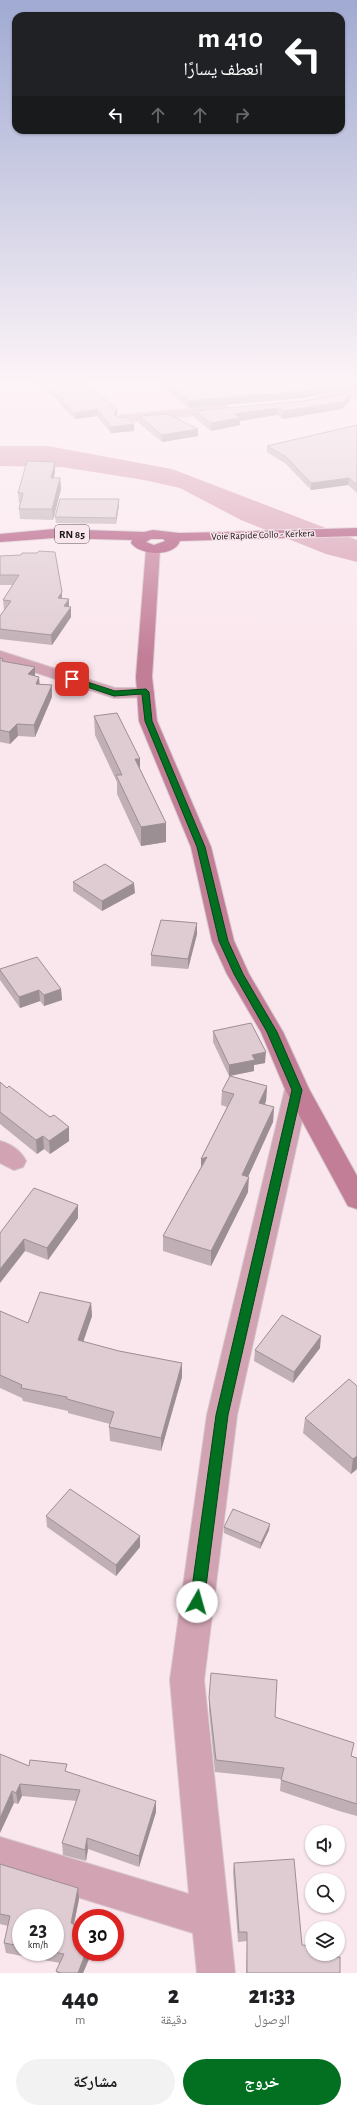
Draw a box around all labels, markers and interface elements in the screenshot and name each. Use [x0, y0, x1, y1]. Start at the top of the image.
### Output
text: 410 m [197, 25, 263, 53]
icon: left [277, 28, 329, 80]
text: انعطف يسارًا [183, 61, 263, 79]
icon: left [105, 104, 127, 126]
icon: ahead [147, 104, 169, 126]
icon: ahead [189, 104, 211, 126]
icon: right [231, 104, 253, 126]
road number: RN 85 [55, 525, 89, 543]
street label: Voie Rapide Collo - Kerkera [211, 528, 315, 542]
pin [55, 662, 89, 696]
icon: arrive [61, 668, 83, 690]
position arrow [176, 1581, 218, 1623]
map controls [305, 1825, 345, 1961]
button: sound [305, 1825, 345, 1865]
button: search [305, 1873, 345, 1913]
speed limit sign: 30 [72, 1909, 124, 1961]
text: 23 [29, 1920, 47, 1940]
button: layers [305, 1921, 345, 1961]
text: km/h [28, 1940, 48, 1950]
text: 2 [168, 1984, 179, 2008]
text: 21:33 [248, 1984, 295, 2008]
text: 440 [62, 1987, 99, 2011]
text: m [75, 2014, 85, 2027]
text: دقيقة [160, 2014, 187, 2027]
text: الوصول [254, 2014, 290, 2027]
button: مشاركة [16, 2059, 175, 2105]
button: خروج [183, 2059, 341, 2105]

